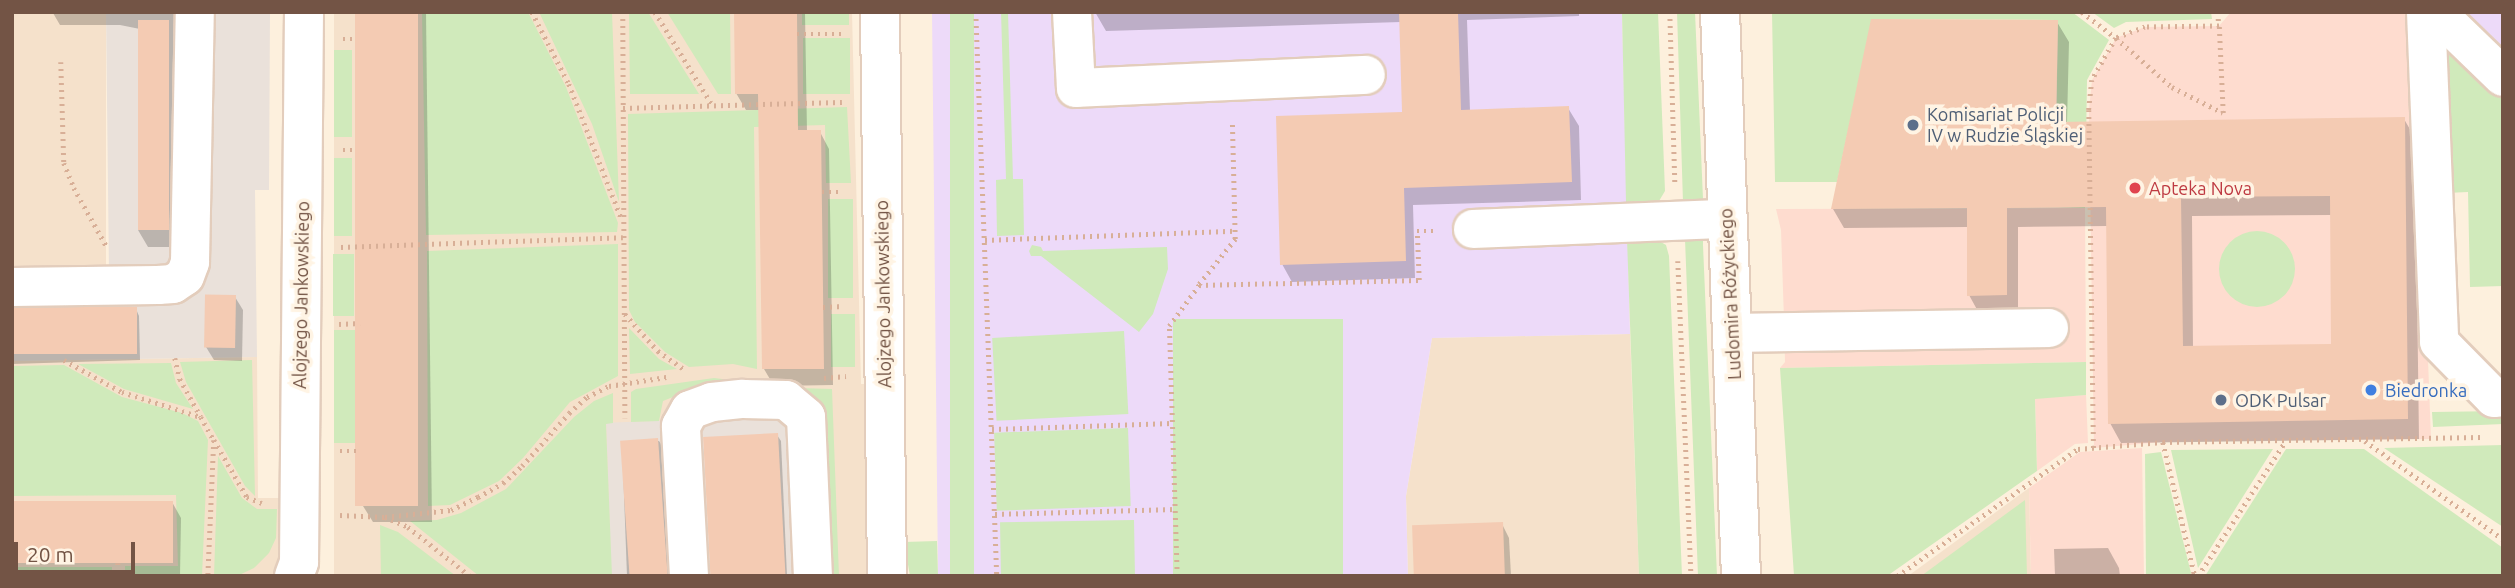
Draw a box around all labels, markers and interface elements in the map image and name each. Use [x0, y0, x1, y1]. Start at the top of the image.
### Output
place label: Komisariat Policji IV w Rudzie Śląskiej [1927, 104, 2083, 146]
marker: Komisariat Policji IV w Rudzie Śląskiej [1905, 117, 1921, 133]
place label: Apteka Nova [2149, 177, 2252, 199]
marker: Apteka Nova [2127, 180, 2143, 196]
street label: Alojzego Jankowskiego [871, 200, 895, 388]
street label: Alojzego Jankowskiego [289, 201, 313, 389]
street label: Ludomira Różyckiego [1715, 208, 1745, 380]
place label: Biedronka [2385, 379, 2467, 401]
marker: Biedronka [2363, 382, 2379, 398]
place label: ODK Pulsar [2235, 389, 2326, 411]
marker: ODK Pulsar [2213, 392, 2229, 408]
scale bar [18, 528, 138, 572]
text: 20 m [27, 542, 74, 566]

